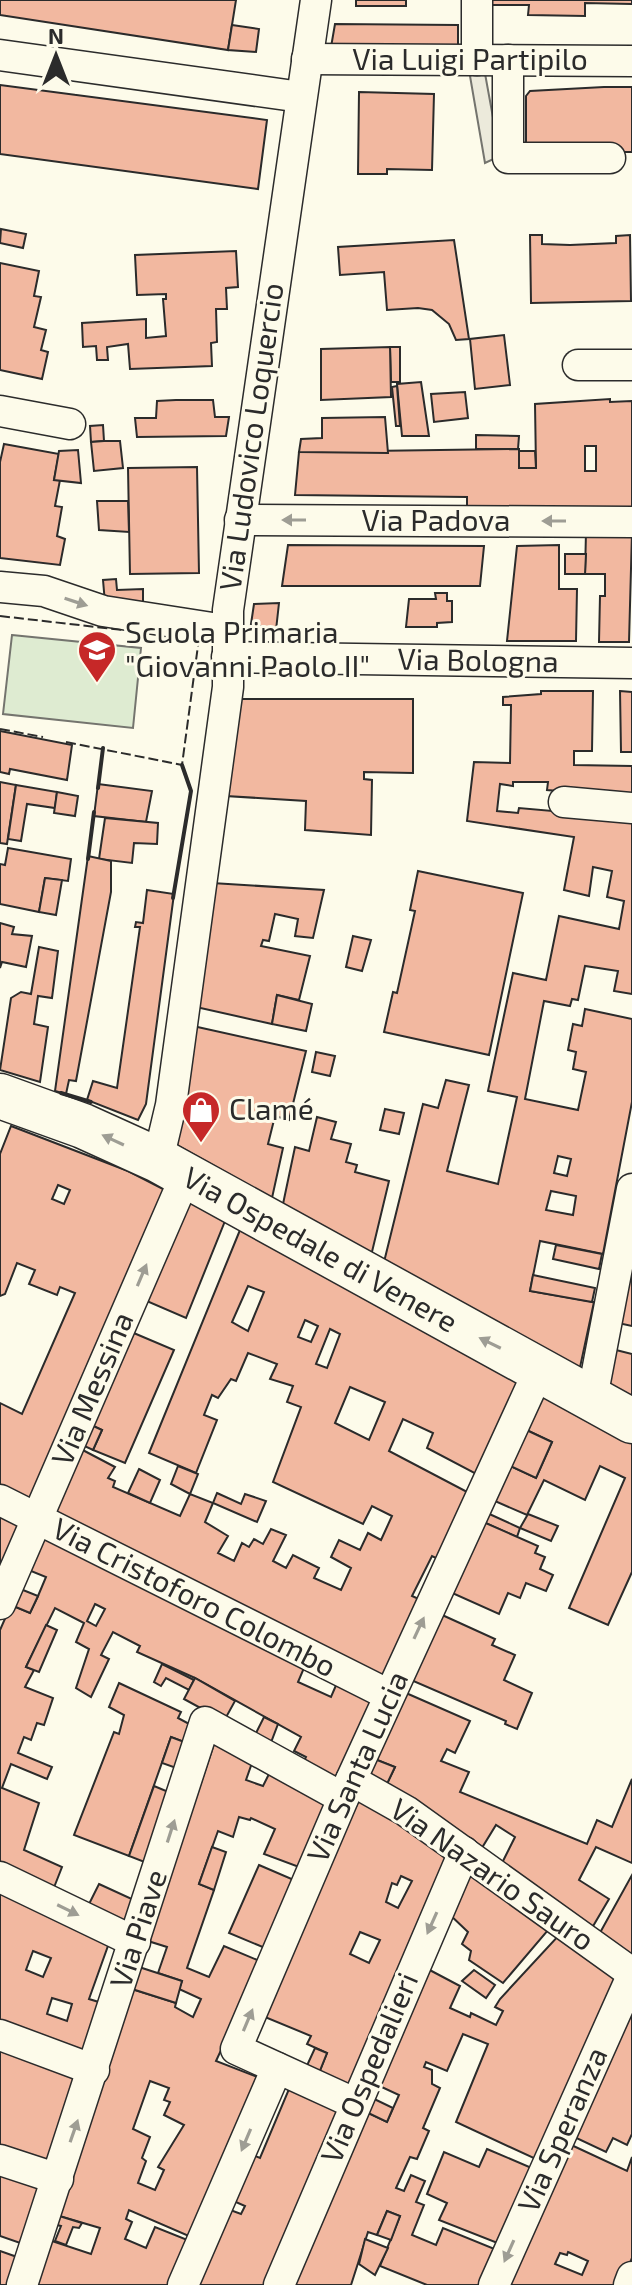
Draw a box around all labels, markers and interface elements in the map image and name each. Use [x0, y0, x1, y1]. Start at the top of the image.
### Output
north arrow [16, 16, 96, 96]
text: N [48, 22, 64, 48]
street label: Via Luigi Partipilo [352, 40, 588, 76]
street label: Via Ludovico Loquercio [211, 281, 289, 593]
street label: Via Padova [361, 501, 511, 537]
one-way arrow [281, 514, 306, 526]
one-way arrow [541, 515, 566, 527]
one-way arrow [64, 597, 88, 609]
place label: Scuola Primaria "Giovanni Paolo II" [125, 613, 370, 683]
school or university icon: Scuola Primaria "Giovanni Paolo II" [76, 629, 118, 684]
street label: Via Bologna [397, 640, 559, 678]
shop icon: Clamé [180, 1089, 222, 1144]
place label: Clamé [229, 1090, 314, 1126]
one-way arrow [102, 1133, 125, 1147]
street label: Via Ospedale di Venere [177, 1158, 464, 1339]
one-way arrow [136, 1263, 149, 1287]
street label: Via Messina [43, 1306, 140, 1470]
one-way arrow [478, 1336, 501, 1350]
street label: Via Cristoforo Colombo [47, 1509, 343, 1683]
one-way arrow [413, 1616, 426, 1640]
street label: Via Santa Lucia [298, 1665, 414, 1867]
street label: Via Nazario Sauro [384, 1790, 602, 1957]
one-way arrow [165, 1818, 178, 1842]
street label: Via Piave [101, 1865, 173, 1992]
one-way arrow [56, 1903, 79, 1917]
one-way arrow [425, 1911, 439, 1935]
street label: Via Ospedalieri [312, 1967, 424, 2168]
one-way arrow [242, 2008, 255, 2032]
street label: Via Speranza [509, 2041, 614, 2217]
one-way arrow [68, 2119, 80, 2143]
one-way arrow [239, 2128, 252, 2152]
one-way arrow [502, 2239, 515, 2263]

